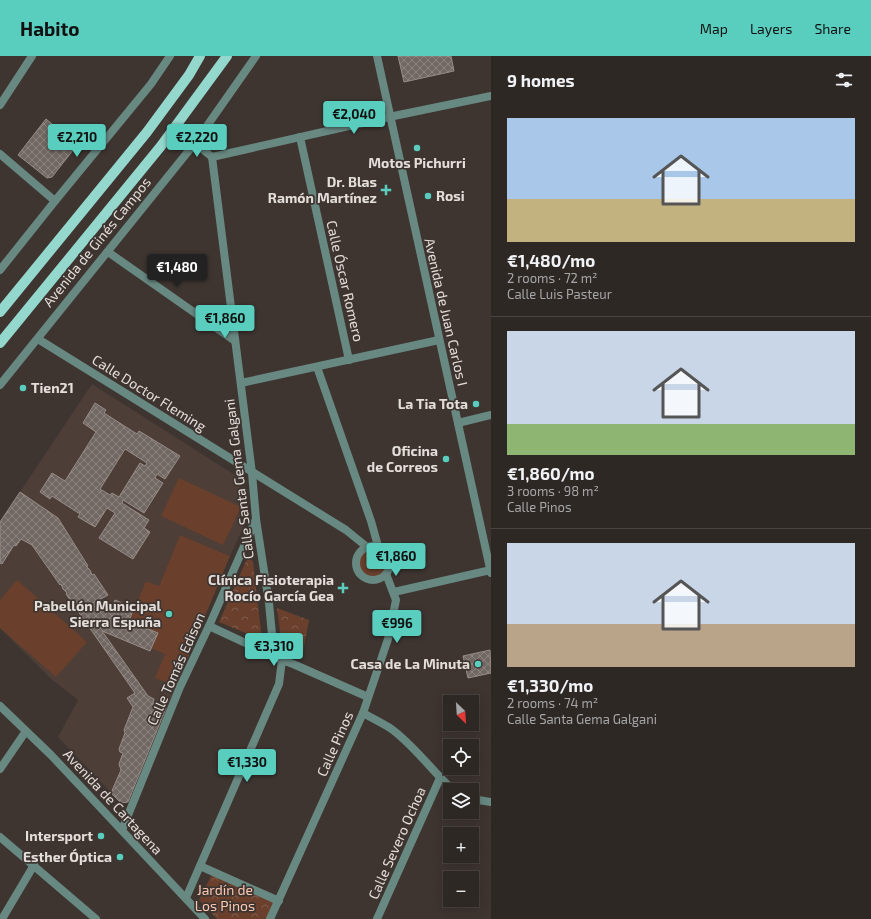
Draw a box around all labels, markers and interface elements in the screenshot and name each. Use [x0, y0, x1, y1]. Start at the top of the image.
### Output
text: Habito [20, 17, 80, 40]
text: Map [700, 20, 728, 37]
text: Layers [750, 20, 792, 37]
text: Share [814, 20, 851, 37]
icon: filters [833, 69, 855, 91]
text: 9 homes [507, 70, 575, 90]
pin: €2,040 [321, 101, 387, 135]
text: €2,040 [332, 106, 376, 122]
pin: €2,210 [44, 124, 110, 158]
pin: €2,220 [164, 124, 230, 158]
text: €2,210 [57, 129, 97, 145]
text: €2,220 [176, 129, 218, 145]
marker: Motos Pichurri [412, 143, 422, 153]
icon: home [645, 144, 717, 216]
place label: Motos Pichurri [368, 154, 466, 171]
place label: Dr. Blas Ramón Martínez [268, 173, 377, 206]
street label: Avenida de Ginés Campos [39, 174, 154, 310]
marker: Dr. Blas Ramón Martínez [380, 184, 392, 196]
place label: Rosi [436, 187, 465, 204]
marker: Rosi [423, 191, 433, 201]
street label: Calle Óscar Romero [323, 219, 368, 343]
street label: Avenida de Juan Carlos I [421, 236, 472, 387]
text: €1,480/mo [507, 250, 595, 270]
pin: €1,480 [144, 254, 210, 288]
text: €1,480 [156, 259, 198, 275]
text: 2 rooms · 72 m² [507, 270, 598, 286]
text: Calle Luis Pasteur [507, 286, 612, 302]
pin: €1,860 [192, 305, 258, 339]
text: €1,860 [204, 310, 246, 326]
street label: Calle Doctor Fleming [89, 351, 210, 435]
icon: home [645, 357, 717, 429]
place label: Tien21 [31, 379, 74, 396]
marker: Tien21 [18, 383, 28, 393]
place label: La Tia Tota [398, 395, 468, 412]
street label: Calle Santa Gema Galgani [220, 398, 257, 560]
marker: La Tia Tota [471, 399, 481, 409]
place label: Oficina de Correos [367, 442, 438, 475]
marker: Oficina de Correos [441, 454, 451, 464]
text: €1,860/mo [507, 463, 595, 483]
text: 3 rooms · 98 m² [507, 483, 599, 499]
text: Calle Pinos [507, 499, 572, 515]
pin: €1,860 [363, 543, 429, 577]
text: €1,860 [375, 548, 417, 564]
icon: home [645, 569, 717, 641]
place label: Clínica Fisioterapia Rocío García Gea [208, 571, 334, 604]
marker: Clínica Fisioterapia Rocío García Gea [337, 582, 349, 594]
place label: Pabellón Municipal Sierra Espuña [34, 597, 161, 630]
marker: Pabellón Municipal Sierra Espuña [164, 609, 174, 619]
street label: Calle Tomás Edison [143, 610, 208, 728]
pin: €996 [373, 610, 421, 644]
text: €996 [381, 615, 413, 631]
pin: €3,310 [241, 633, 307, 667]
text: €3,310 [254, 638, 294, 654]
place label: Casa de La Minuta [350, 655, 470, 672]
marker: Casa de La Minuta [473, 659, 483, 669]
text: €1,330/mo [507, 675, 593, 695]
north arrow [443, 695, 479, 731]
map controls [443, 695, 479, 907]
text: 2 rooms · 74 m² [507, 695, 598, 711]
street label: Calle Pinos [313, 709, 356, 779]
text: Calle Santa Gema Galgani [507, 711, 657, 727]
button: locate [443, 739, 479, 775]
street label: Avenida de Cartagena [60, 745, 167, 858]
pin: €1,330 [214, 749, 280, 783]
text: €1,330 [227, 754, 267, 770]
button: layers [443, 783, 479, 819]
street label: Calle Severo Ochoa [364, 784, 429, 902]
place label: Intersport [25, 827, 93, 844]
button: + [443, 827, 479, 863]
marker: Intersport [96, 831, 106, 841]
place label: Esther Óptica [23, 848, 112, 865]
marker: Esther Óptica [115, 852, 125, 862]
button: − [443, 871, 479, 907]
park label: Jardín de Los Pinos [195, 881, 255, 914]

